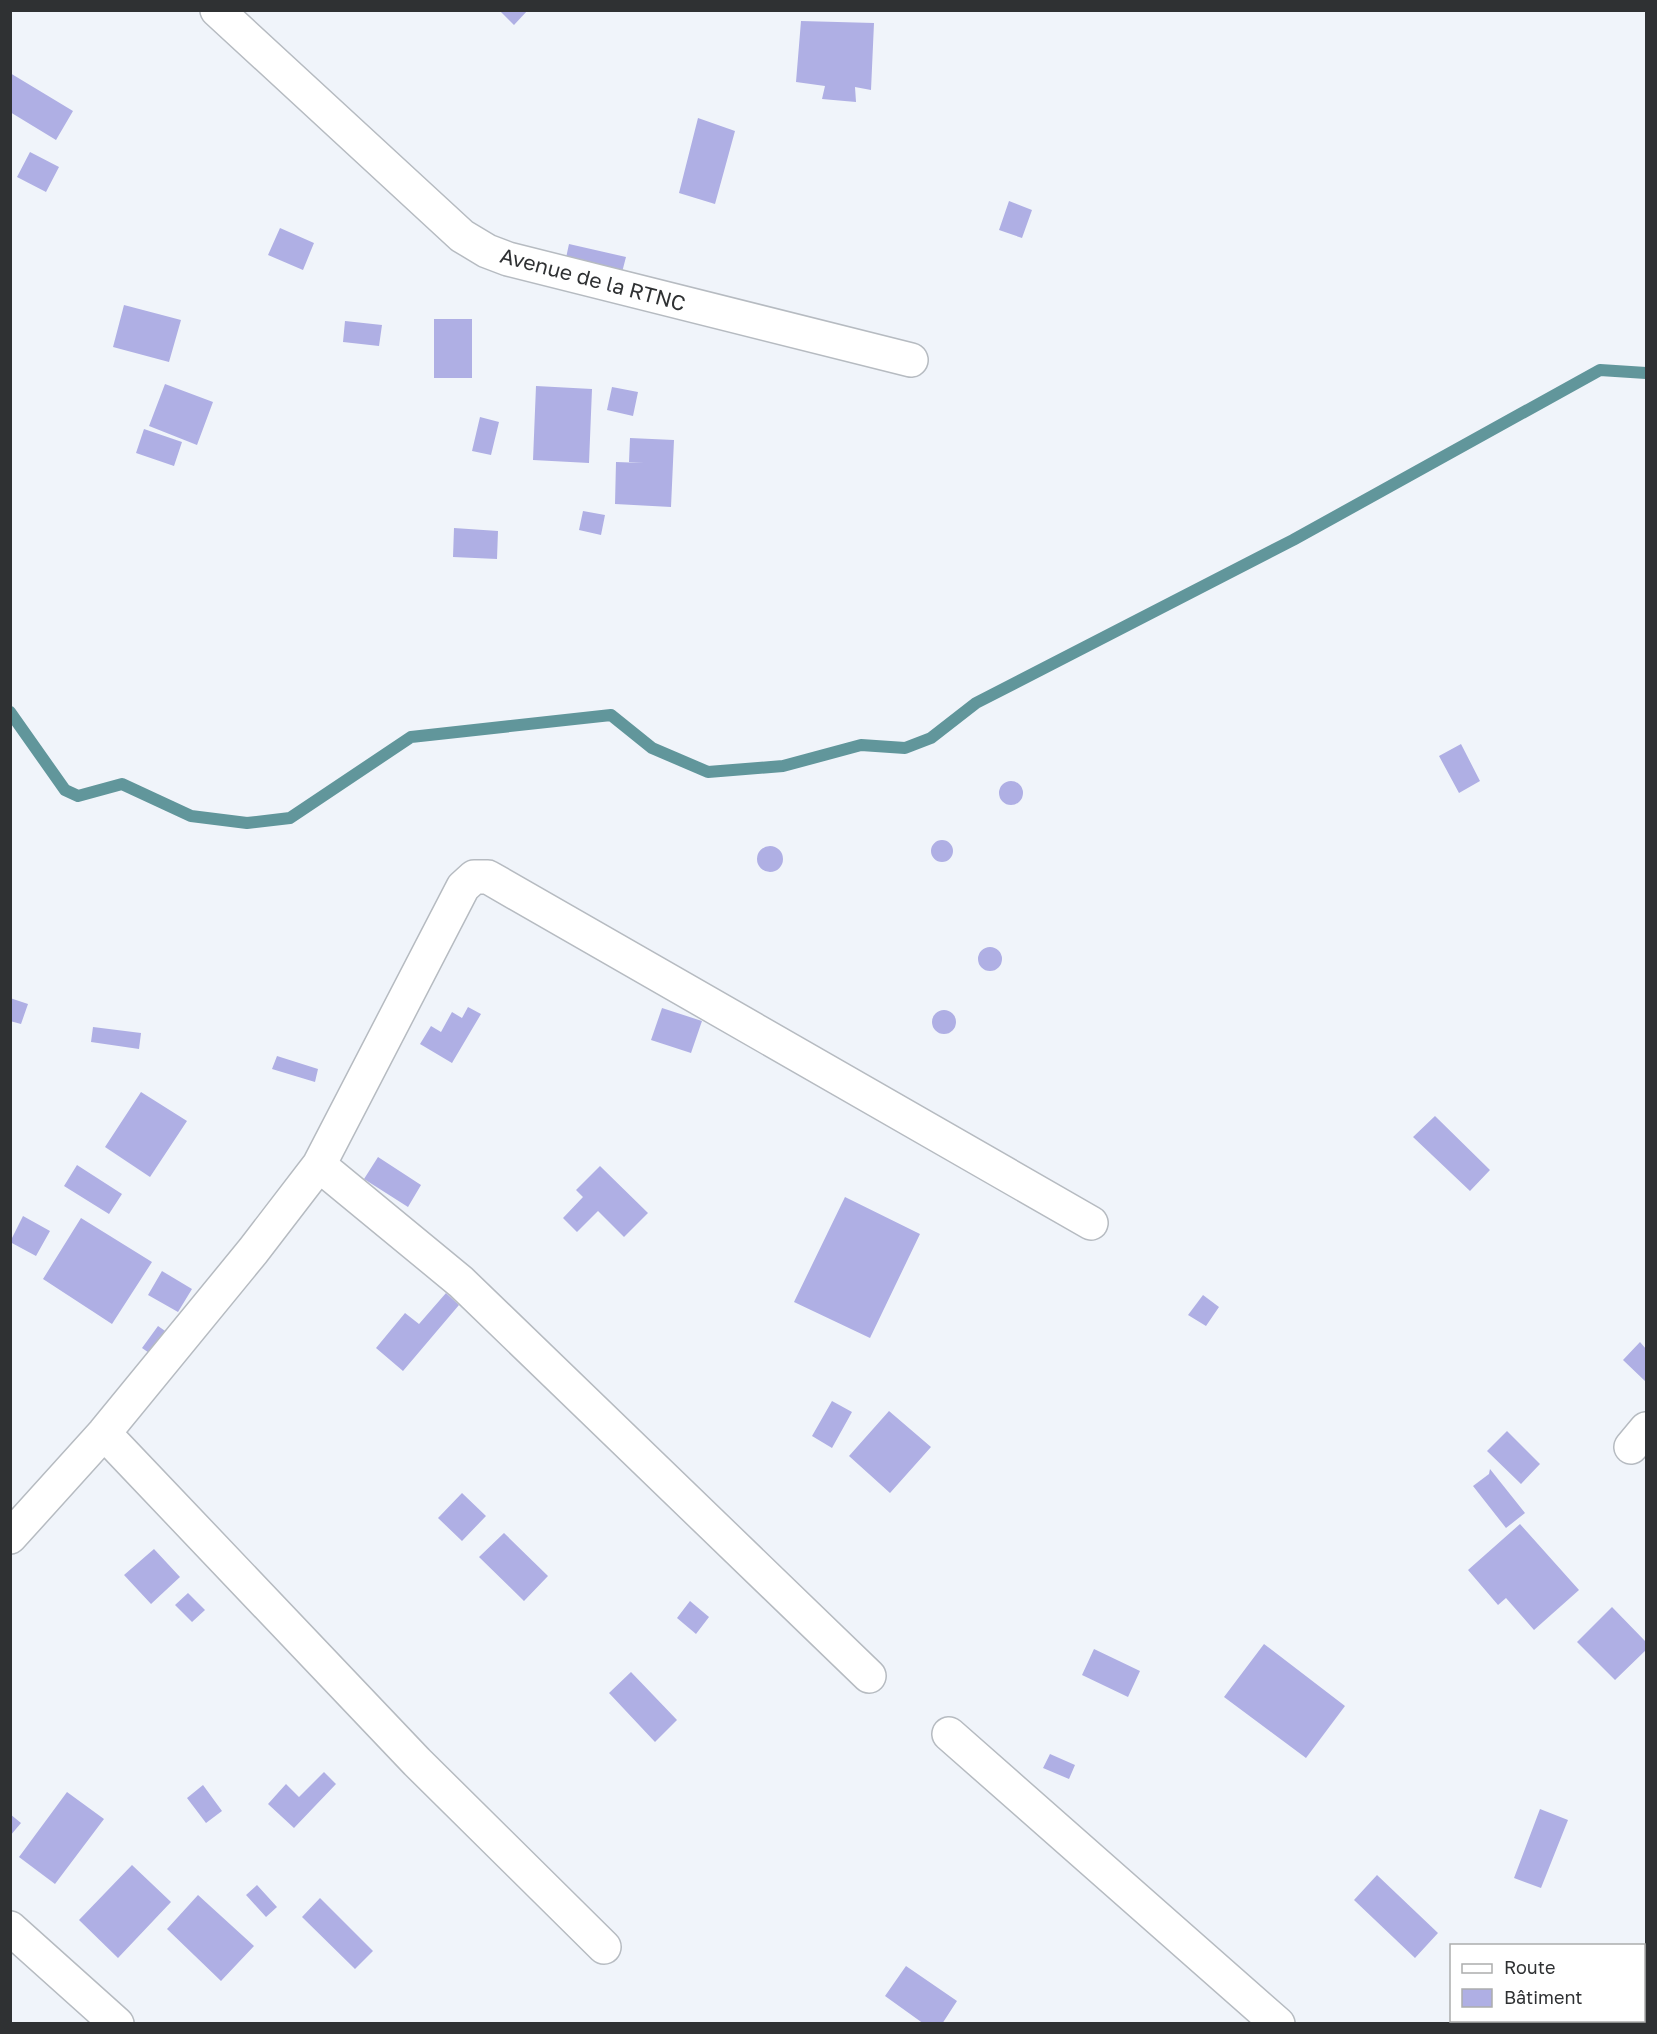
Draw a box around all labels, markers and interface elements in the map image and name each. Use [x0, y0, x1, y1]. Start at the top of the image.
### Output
street label: Avenue de la RTNC [497, 242, 689, 316]
legend [1450, 1944, 1645, 2022]
text: Route [1504, 1956, 1555, 1978]
text: Bâtiment [1504, 1986, 1583, 2008]

